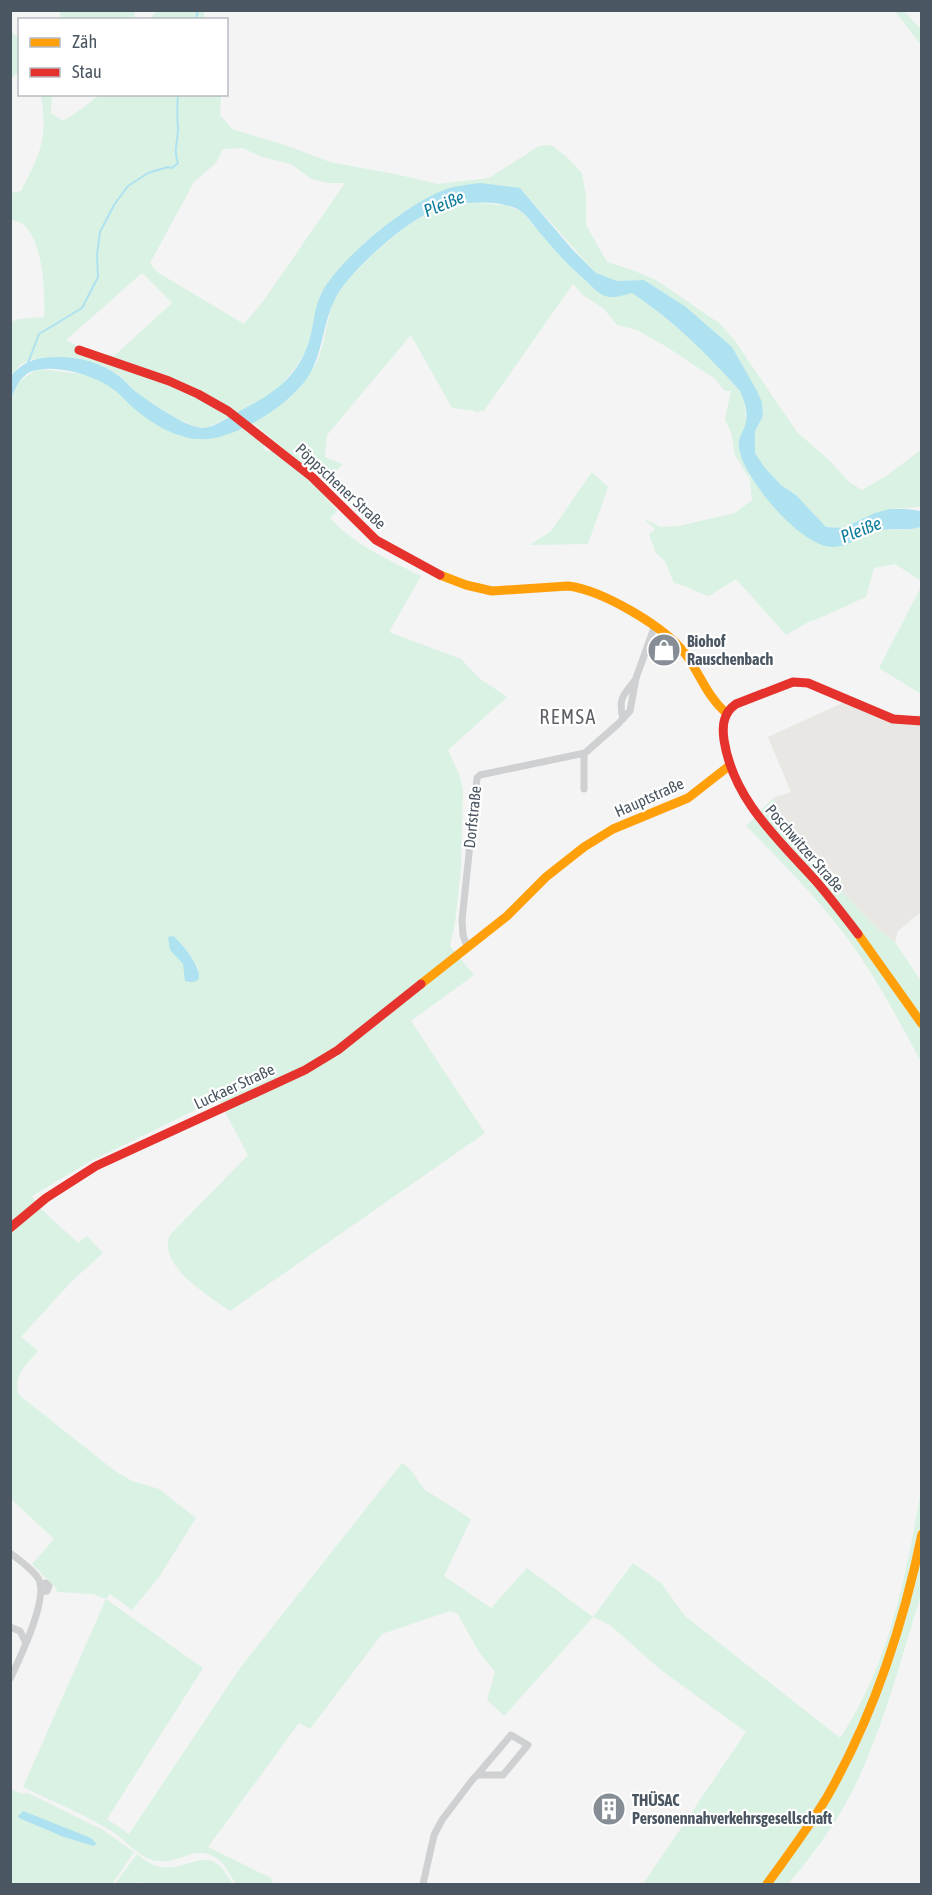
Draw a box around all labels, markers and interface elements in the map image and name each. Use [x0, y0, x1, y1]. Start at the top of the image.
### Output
legend [18, 18, 228, 96]
text: Zäh [72, 31, 97, 52]
text: Stau [72, 61, 102, 82]
water label: Pleiße [420, 186, 467, 221]
street label: Pöppschener Straße [291, 440, 390, 533]
water label: Pleiße [837, 512, 884, 547]
shop icon: Biohof Rauschenbach [646, 632, 682, 668]
place label: Biohof Rauschenbach [687, 632, 773, 668]
district label: REMSA [539, 705, 597, 728]
street label: Hauptstraße [612, 774, 687, 821]
street label: Dorfstraße [460, 785, 484, 849]
street label: Poschwitzer Straße [762, 801, 848, 895]
street label: Luckaer Straße [191, 1060, 277, 1112]
building icon: THÜSAC Personennahverkehrsgesellschaft [591, 1791, 627, 1827]
place label: THÜSAC Personennahverkehrsgesellschaft [632, 1791, 833, 1827]

